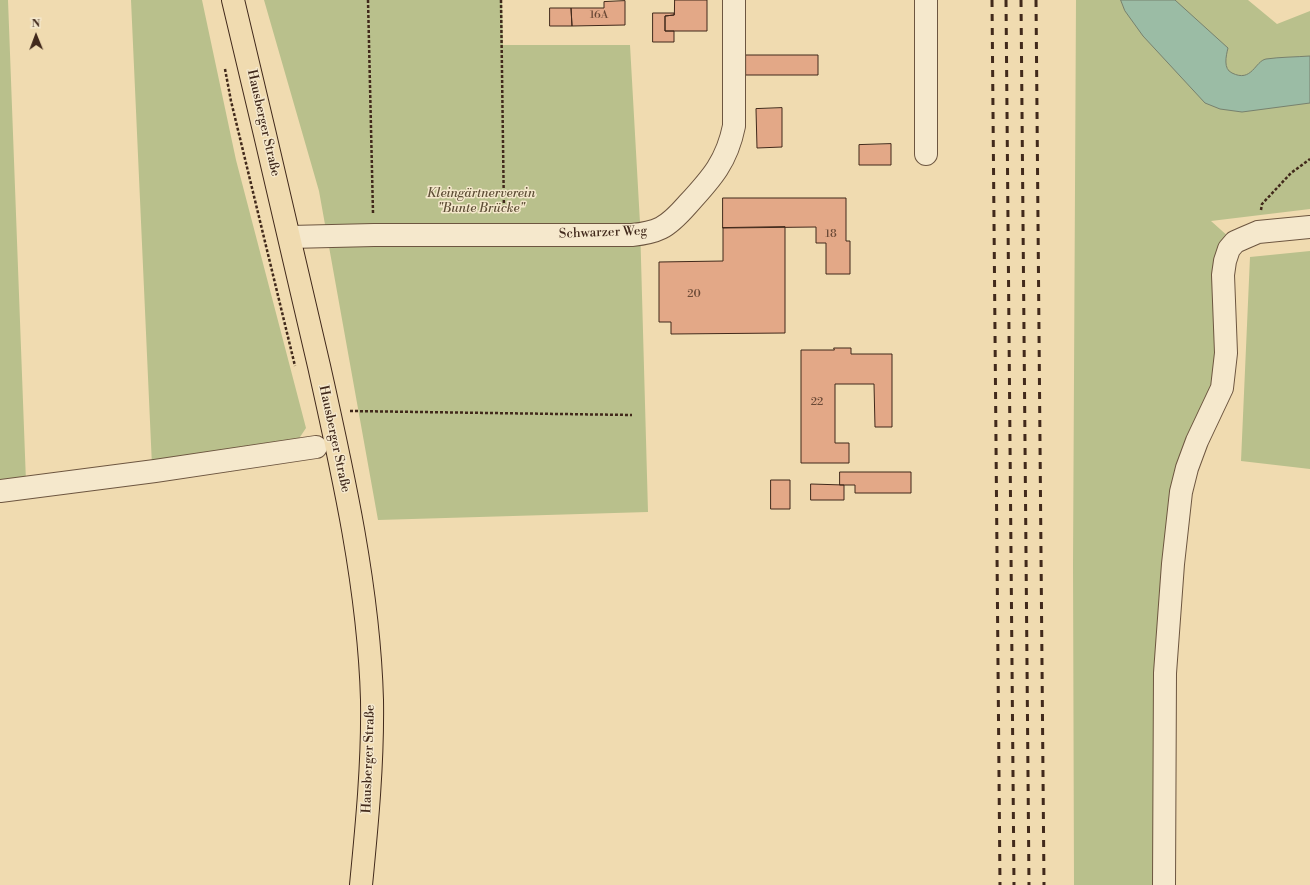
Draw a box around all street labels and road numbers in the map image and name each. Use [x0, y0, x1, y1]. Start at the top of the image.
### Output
street label: Hausberger Straße [243, 68, 283, 178]
street label: Schwarzer Weg [559, 224, 647, 242]
street label: Hausberger Straße [315, 384, 353, 494]
street label: Hausberger Straße [359, 704, 379, 814]

